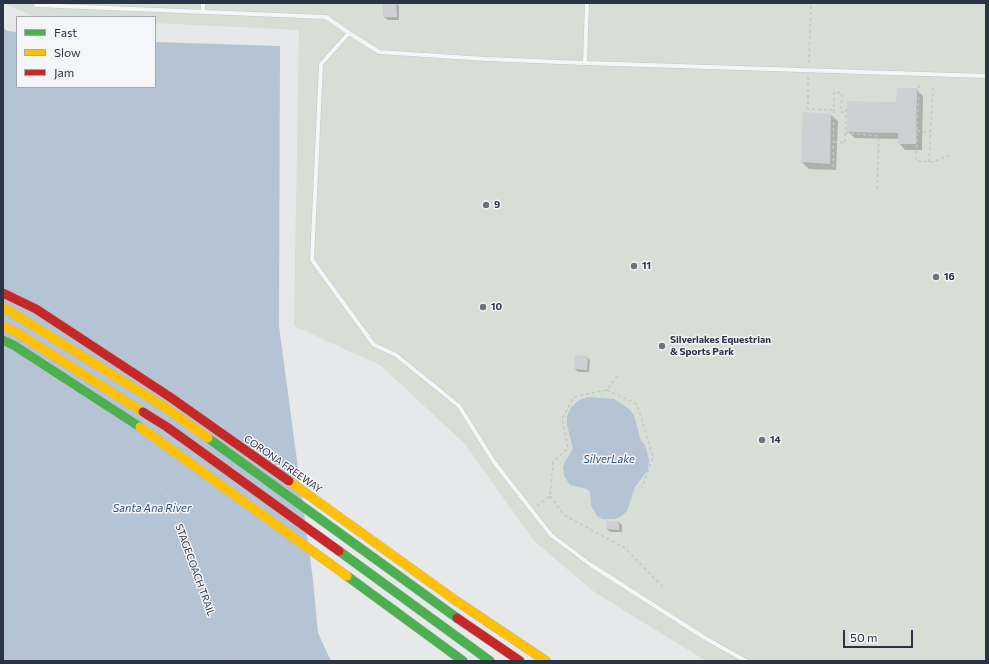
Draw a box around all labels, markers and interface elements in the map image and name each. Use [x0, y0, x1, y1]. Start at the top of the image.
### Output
legend [16, 16, 156, 88]
text: Fast [54, 25, 77, 39]
text: Slow [54, 45, 81, 59]
text: Jam [54, 65, 74, 79]
place label: 9 [494, 199, 500, 211]
marker: 9 [481, 200, 491, 210]
place label: 11 [642, 260, 651, 272]
marker: 11 [629, 261, 639, 271]
place label: 16 [944, 271, 955, 283]
marker: 16 [931, 272, 941, 282]
place label: 10 [491, 301, 502, 313]
marker: 10 [478, 302, 488, 312]
place label: Silverlakes Equestrian & Sports Park [670, 334, 771, 358]
marker: Silverlakes Equestrian & Sports Park [657, 341, 667, 351]
street label: CORONA FREEWAY [242, 433, 324, 495]
place label: 14 [770, 434, 781, 446]
marker: 14 [757, 435, 767, 445]
water label: SilverLake [583, 452, 635, 466]
water label: Santa Ana River [113, 501, 191, 515]
street label: STAGECOACH TRAIL [173, 522, 217, 618]
scale bar [845, 622, 915, 648]
text: 50 m [850, 630, 878, 644]

